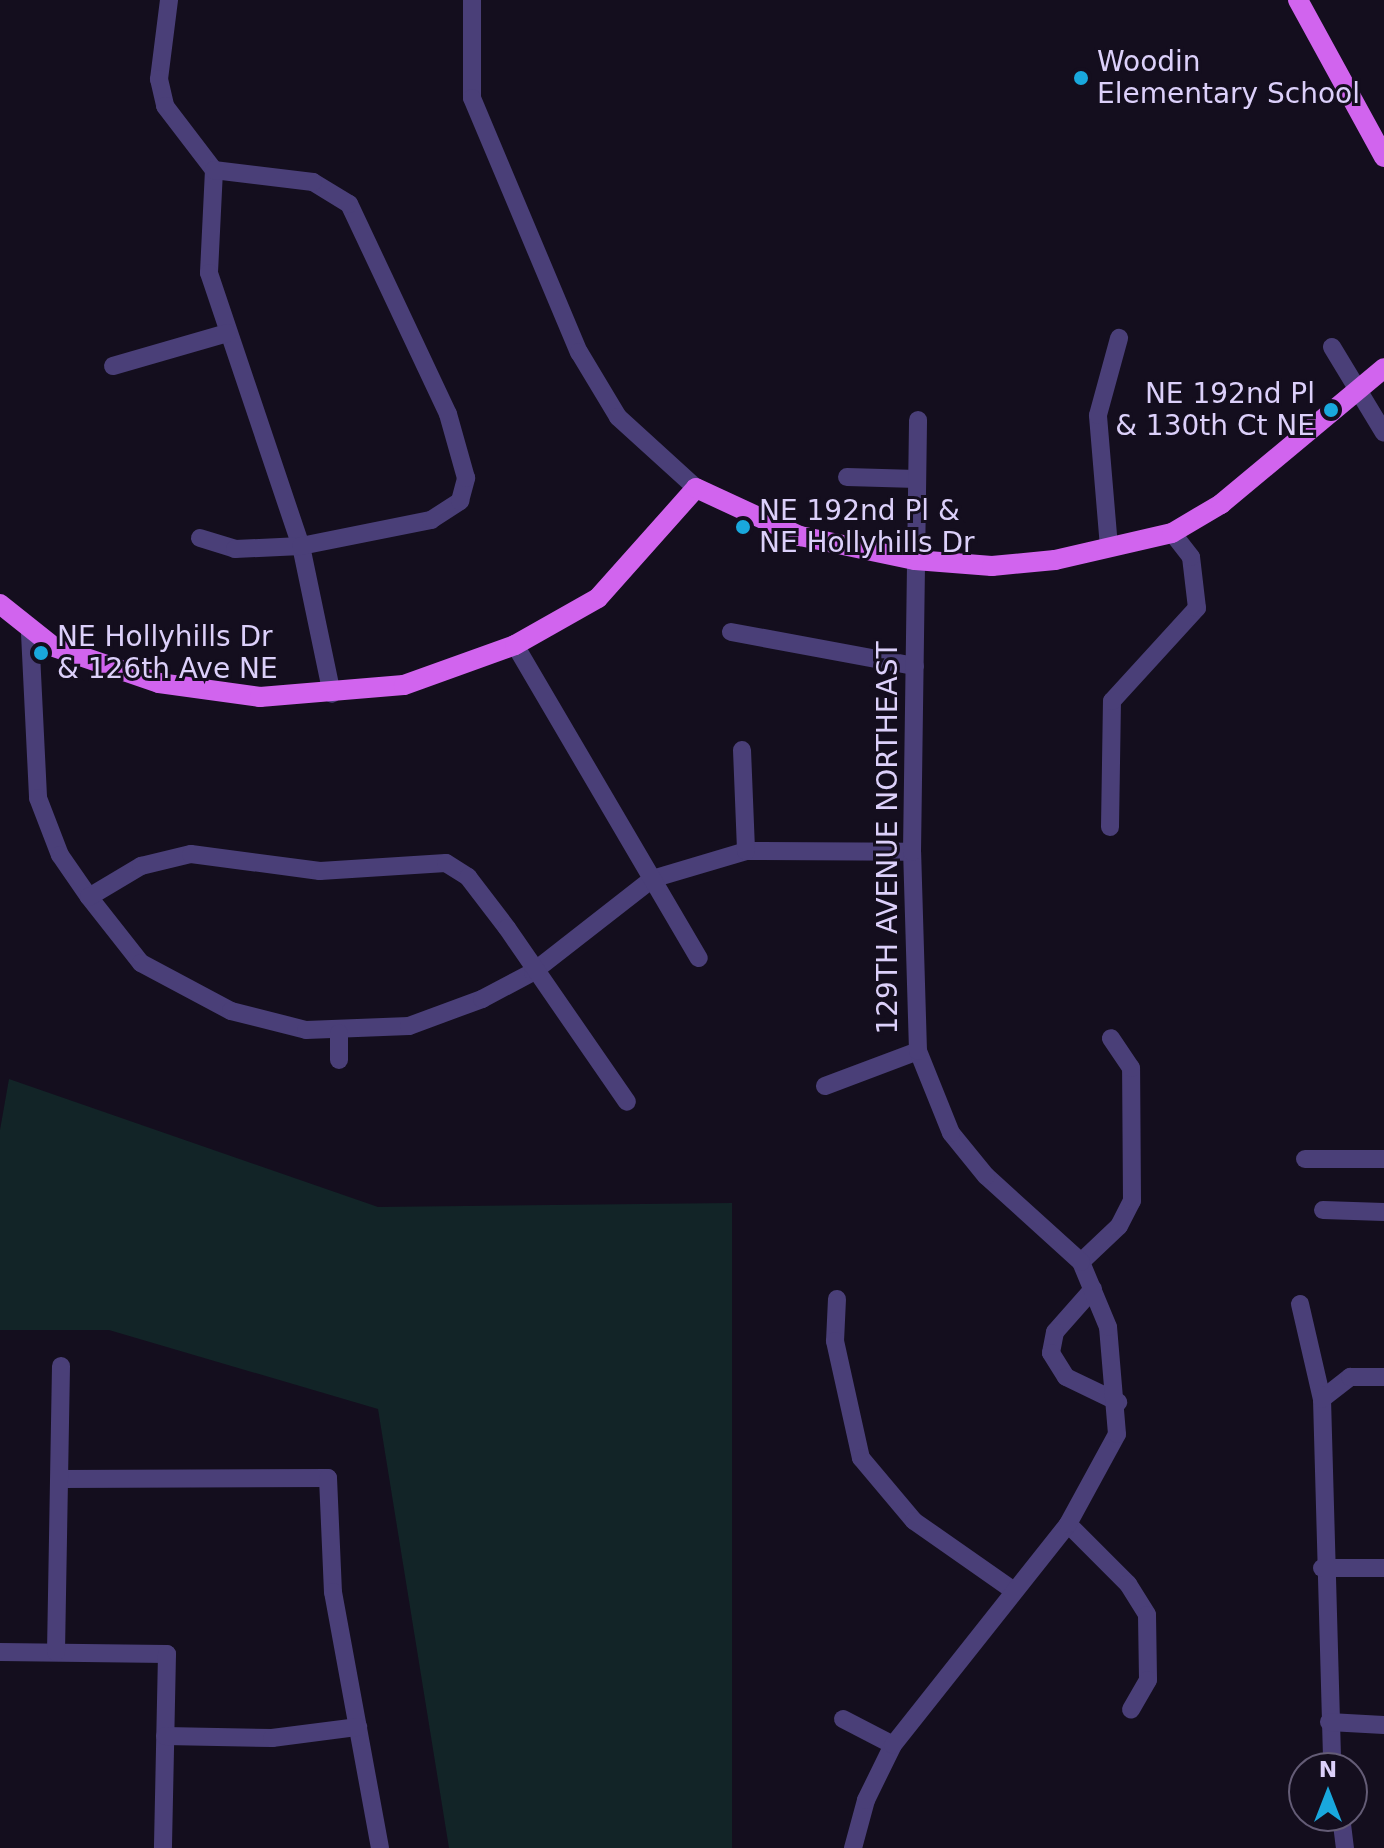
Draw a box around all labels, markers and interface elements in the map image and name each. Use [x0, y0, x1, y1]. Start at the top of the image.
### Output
place label: Woodin Elementary School [1097, 45, 1360, 111]
marker: Woodin Elementary School [1072, 69, 1090, 87]
place label: NE 192nd Pl & 130th Ct NE [1115, 377, 1315, 443]
marker: NE 192nd Pl & 130th Ct NE [1322, 401, 1340, 419]
place label: NE 192nd Pl & NE Hollyhills Dr [759, 494, 974, 560]
marker: NE 192nd Pl & NE Hollyhills Dr [734, 518, 752, 536]
place label: NE Hollyhills Dr & 126th Ave NE [57, 620, 278, 686]
street label: 129TH AVENUE NORTHEAST [871, 641, 905, 1035]
marker: NE Hollyhills Dr & 126th Ave NE [32, 644, 50, 662]
north arrow [1288, 1752, 1368, 1832]
text: N [1319, 1757, 1337, 1782]

